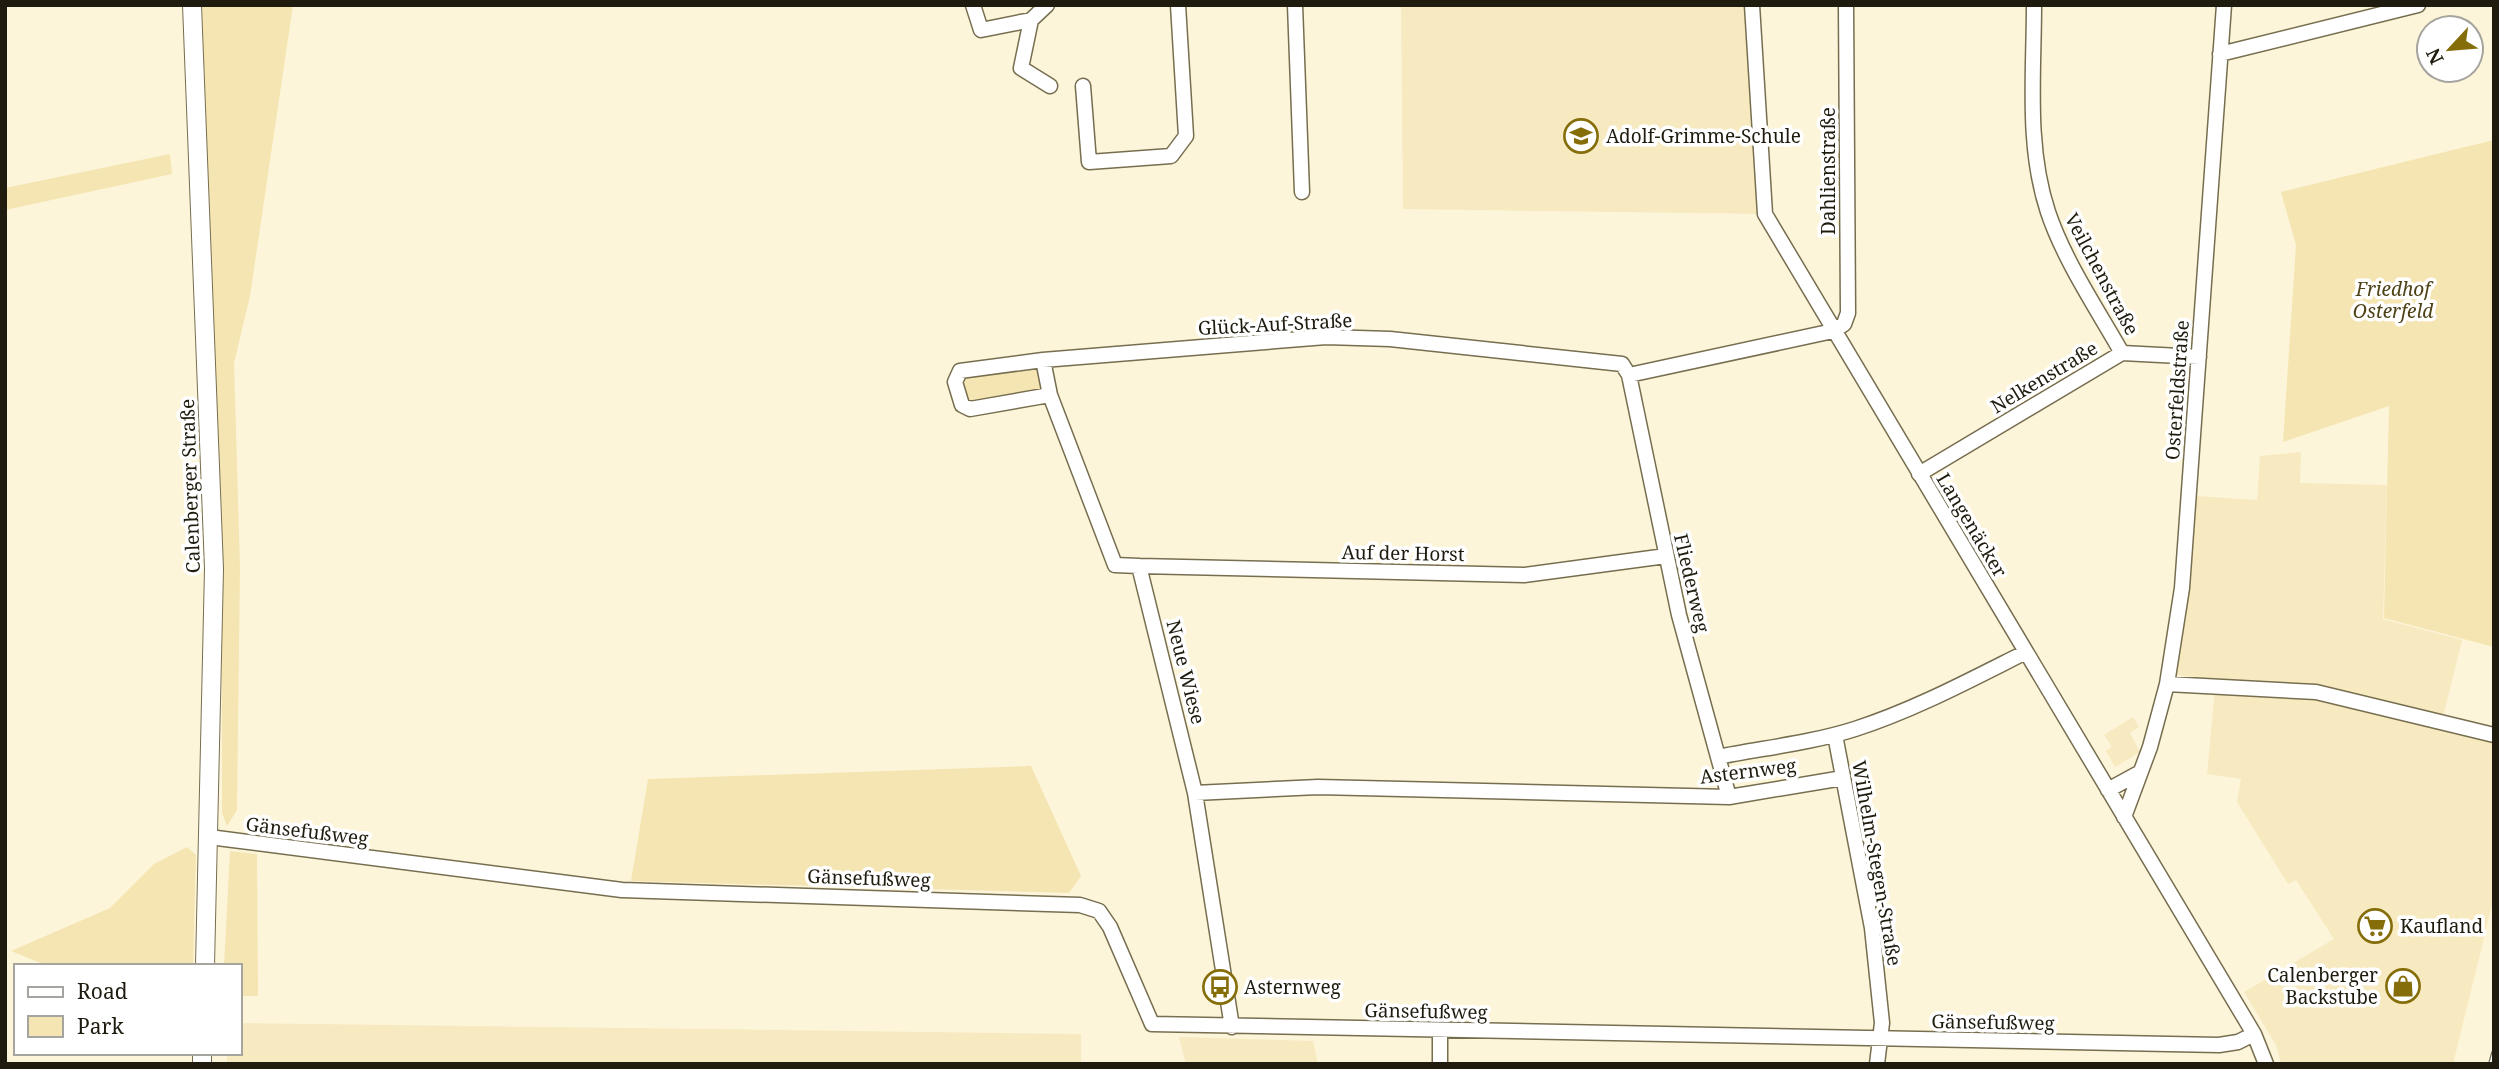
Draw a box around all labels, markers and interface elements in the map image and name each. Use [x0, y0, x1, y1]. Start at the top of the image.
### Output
north arrow [2415, 14, 2485, 84]
text: N [2420, 44, 2450, 69]
street label: Dahlienstraße [1815, 107, 1841, 235]
school or university icon: Adolf-Grimme-Schule [1562, 117, 1600, 155]
place label: Adolf-Grimme-Schule [1606, 123, 1801, 149]
street label: Veilchenstraße [2059, 208, 2145, 340]
park label: Friedhof Osterfeld [2353, 276, 2434, 324]
street label: Glück-Auf-Straße [1197, 307, 1353, 341]
street label: Osterfeldstraße [2159, 319, 2195, 461]
street label: Nelkenstraße [1986, 335, 2102, 419]
street label: Calenberger Straße [174, 398, 206, 574]
street label: Langenäcker [1931, 468, 2013, 582]
street label: Fliederweg [1668, 531, 1716, 635]
street label: Auf der Horst [1341, 539, 1465, 567]
street label: Neue Wiese [1160, 617, 1212, 727]
street label: Asternweg [1698, 752, 1798, 790]
street label: Wilhelm-Stegen-Straße [1846, 758, 1908, 968]
street label: Gänsefußweg [244, 811, 370, 851]
street label: Gänsefußweg [807, 863, 931, 893]
supermarket icon: Kaufland [2356, 907, 2394, 945]
place label: Kaufland [2400, 913, 2484, 939]
place label: Calenberger Backstube [2267, 962, 2378, 1010]
legend [14, 964, 242, 1055]
shop icon: Calenberger Backstube [2384, 967, 2422, 1005]
bus stop icon: Asternweg [1201, 968, 1239, 1006]
place label: Asternweg [1244, 974, 1341, 1000]
text: Road [77, 977, 128, 1005]
street label: Gänsefußweg [1364, 997, 1488, 1025]
street label: Gänsefußweg [1931, 1008, 2055, 1036]
text: Park [77, 1012, 124, 1040]

